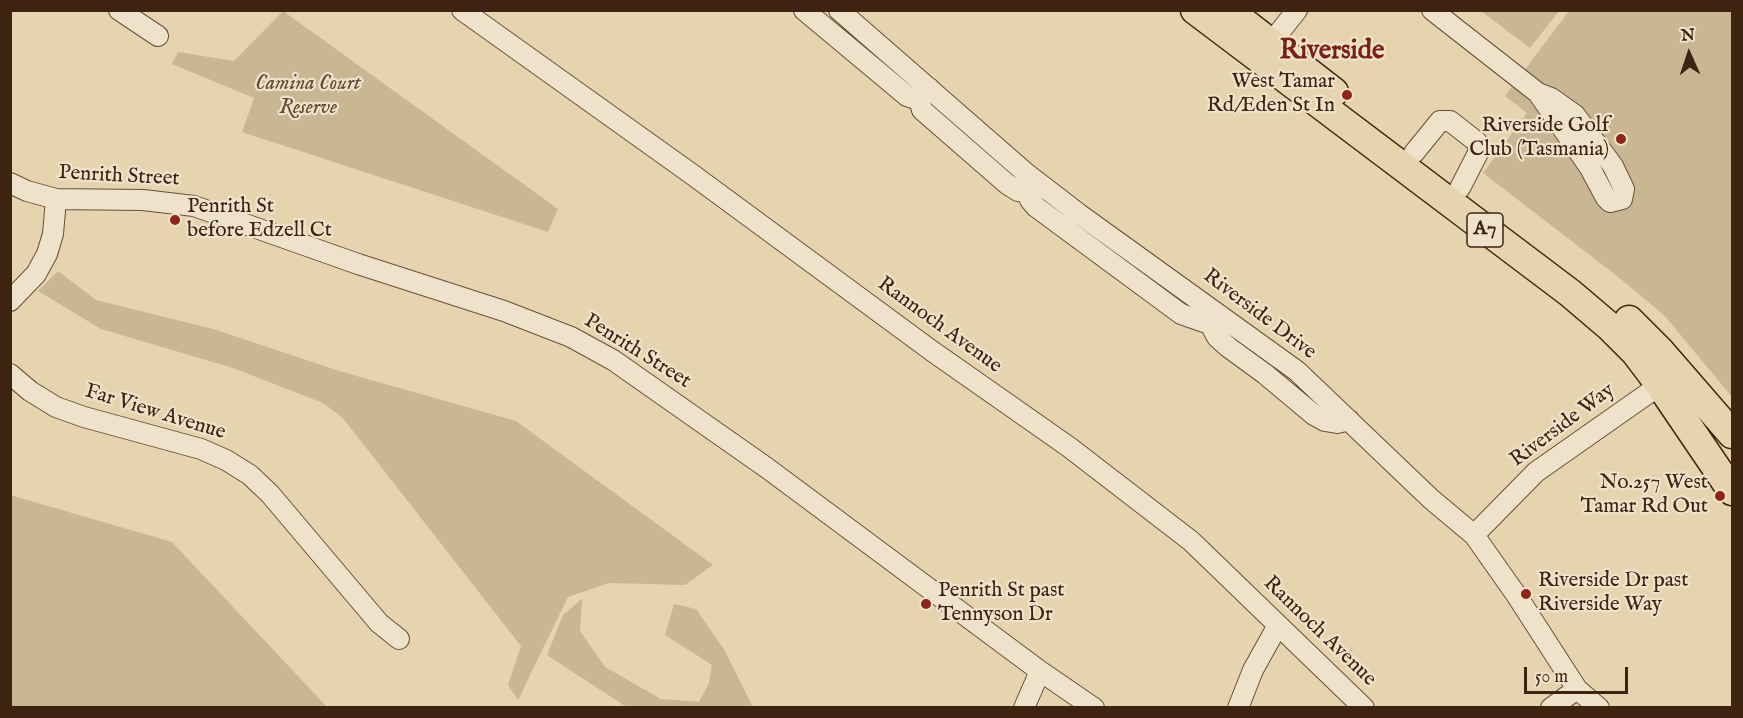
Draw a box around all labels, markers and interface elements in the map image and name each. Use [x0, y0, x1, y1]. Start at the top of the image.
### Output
north arrow [1659, 24, 1719, 84]
text: N [1681, 26, 1695, 46]
district label: Riverside [1279, 36, 1385, 68]
place label: West Tamar Rd/Eden St In [1207, 70, 1335, 120]
park label: Camina Court Reserve [255, 72, 361, 122]
marker: West Tamar Rd/Eden St In [1340, 88, 1354, 102]
place label: Riverside Golf Club (Tasmania) [1469, 114, 1609, 164]
marker: Riverside Golf Club (Tasmania) [1614, 132, 1628, 146]
street label: Penrith Street [58, 161, 180, 193]
place label: Penrith St before Edzell Ct [187, 195, 332, 245]
marker: Penrith St before Edzell Ct [168, 213, 182, 227]
road number: A7 [1467, 213, 1503, 247]
street label: Riverside Drive [1197, 264, 1321, 366]
street label: Rannoch Avenue [872, 272, 1006, 380]
street label: Penrith Street [579, 309, 695, 395]
street label: Riverside Way [1506, 379, 1620, 473]
street label: Far View Avenue [82, 380, 228, 446]
place label: No.257 West Tamar Rd Out [1580, 471, 1708, 521]
marker: No.257 West Tamar Rd Out [1713, 489, 1727, 503]
place label: Riverside Dr past Riverside Way [1538, 569, 1688, 619]
street label: Rannoch Avenue [1257, 572, 1381, 692]
place label: Penrith St past Tennyson Dr [938, 579, 1065, 629]
marker: Riverside Dr past Riverside Way [1519, 587, 1533, 601]
marker: Penrith St past Tennyson Dr [919, 597, 933, 611]
scale bar [1527, 655, 1630, 693]
text: 50 m [1535, 666, 1568, 689]

